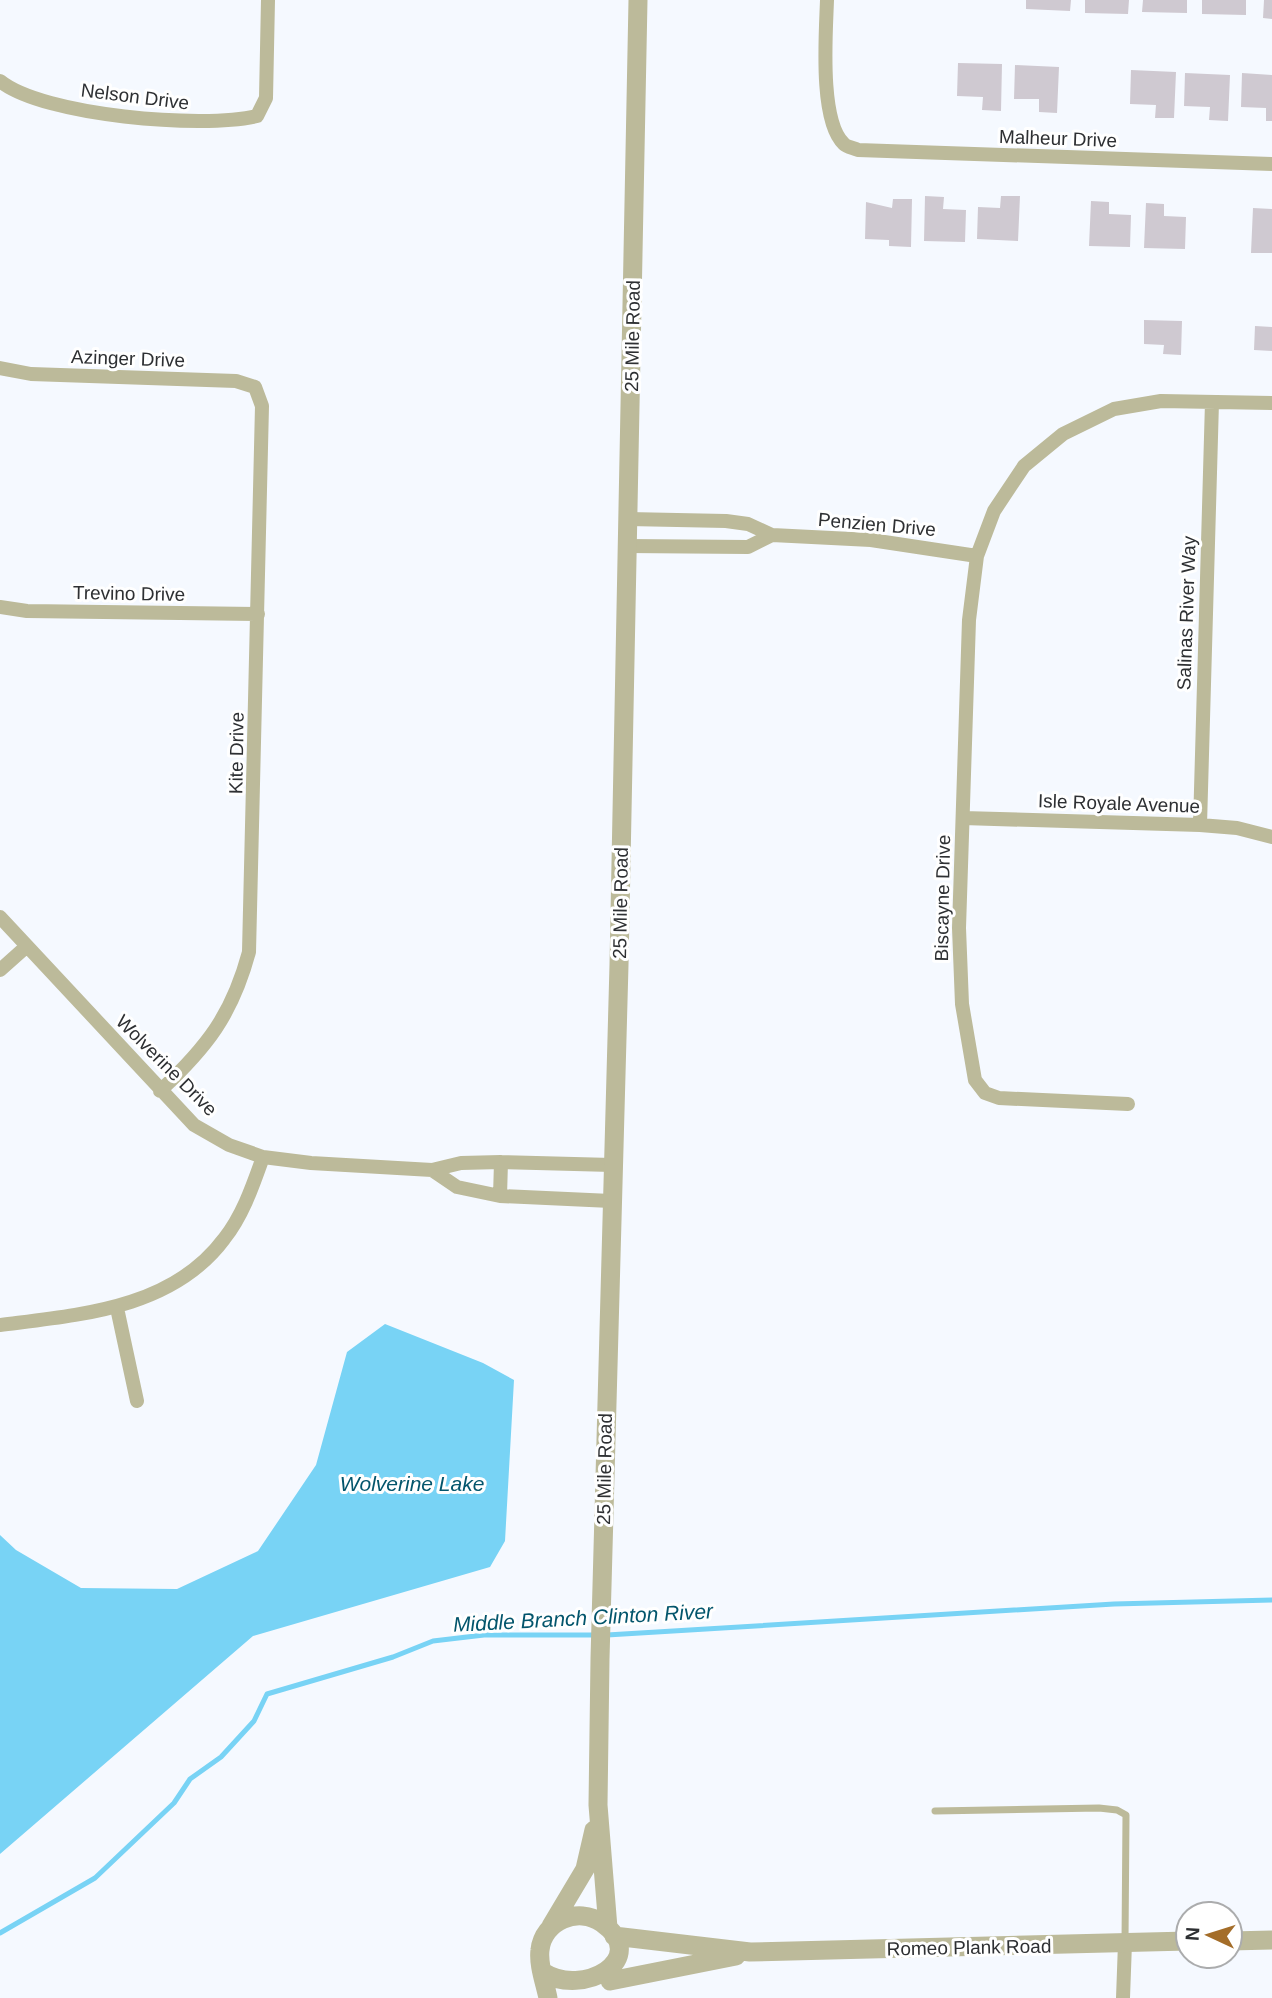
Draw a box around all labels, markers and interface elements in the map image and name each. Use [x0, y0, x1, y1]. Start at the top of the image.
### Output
street label: Nelson Drive [80, 79, 190, 114]
street label: Malheur Drive [999, 126, 1117, 151]
street label: 25 Mile Road [621, 280, 644, 392]
street label: Azinger Drive [71, 346, 185, 371]
street label: Penzien Drive [817, 509, 937, 540]
street label: Salinas River Way [1173, 535, 1200, 691]
street label: Trevino Drive [73, 582, 185, 605]
street label: Kite Drive [225, 712, 248, 794]
street label: Isle Royale Avenue [1038, 790, 1200, 817]
street label: Biscayne Drive [931, 834, 954, 962]
street label: 25 Mile Road [609, 847, 632, 959]
street label: Wolverine Drive [112, 1011, 221, 1120]
street label: 25 Mile Road [593, 1413, 616, 1525]
water label: Wolverine Lake [340, 1472, 484, 1495]
water label: Middle Branch Clinton River [452, 1599, 715, 1636]
north arrow [1174, 1900, 1244, 1970]
text: N [1182, 1926, 1203, 1941]
street label: Romeo Plank Road [886, 1936, 1052, 1959]

